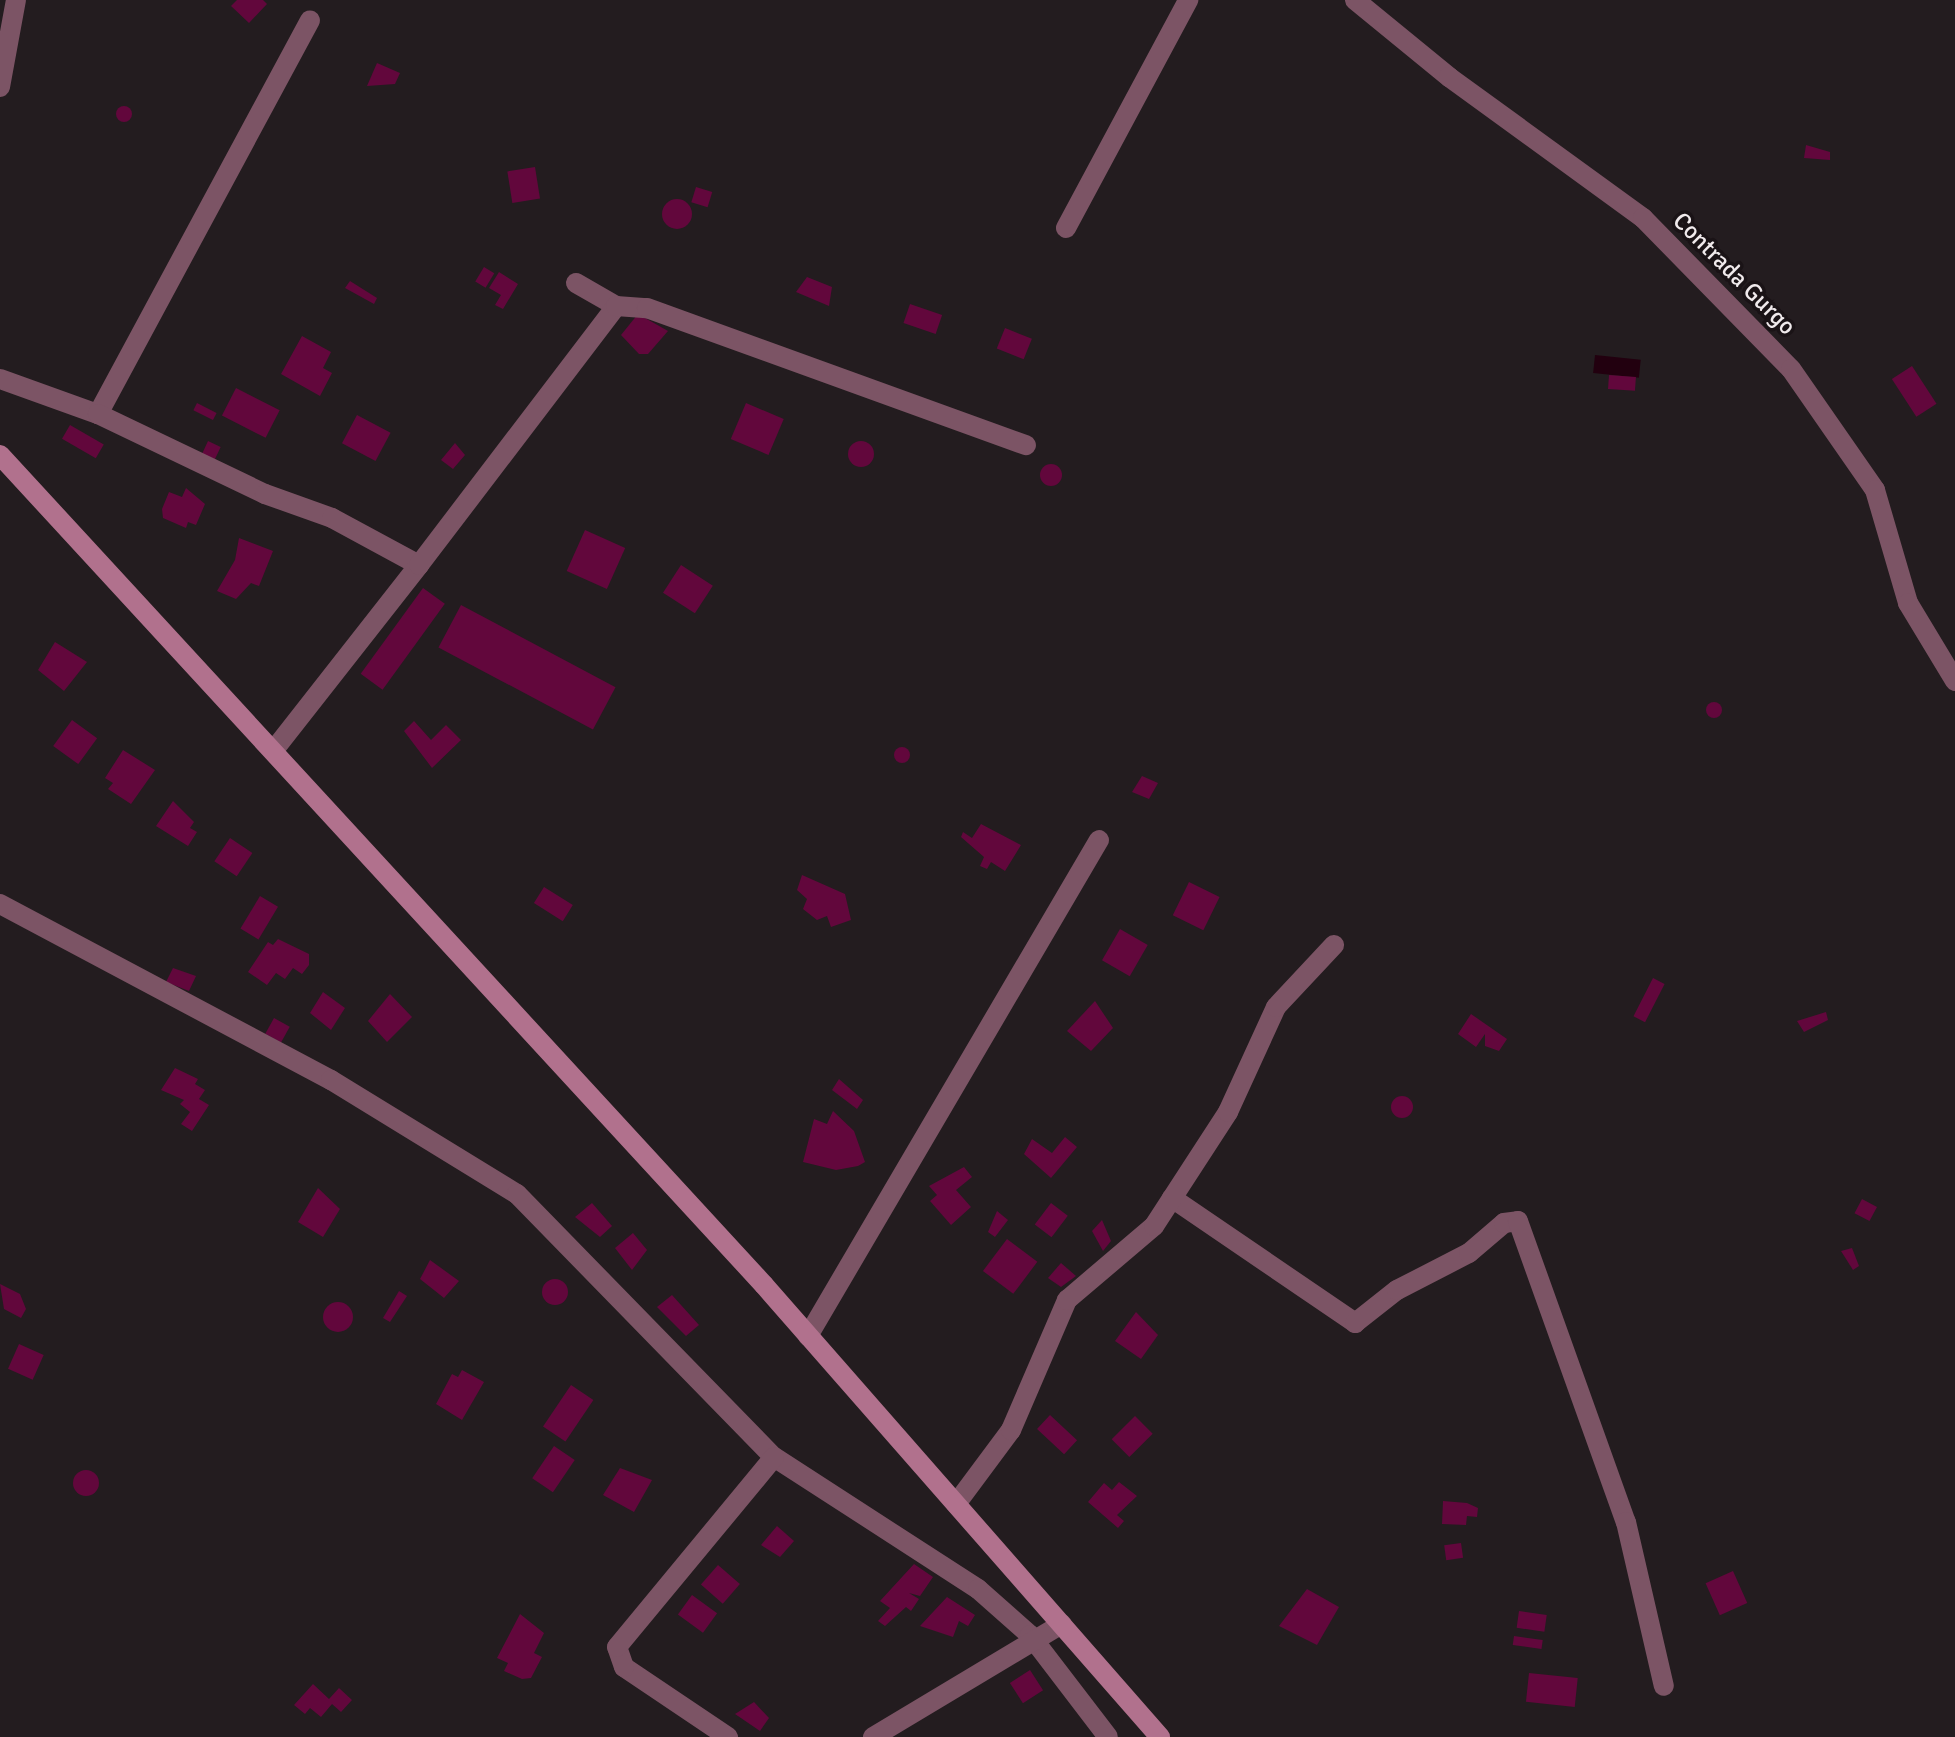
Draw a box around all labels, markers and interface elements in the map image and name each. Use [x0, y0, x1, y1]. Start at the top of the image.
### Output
street label: Contrada Gurgo [1667, 207, 1801, 341]

